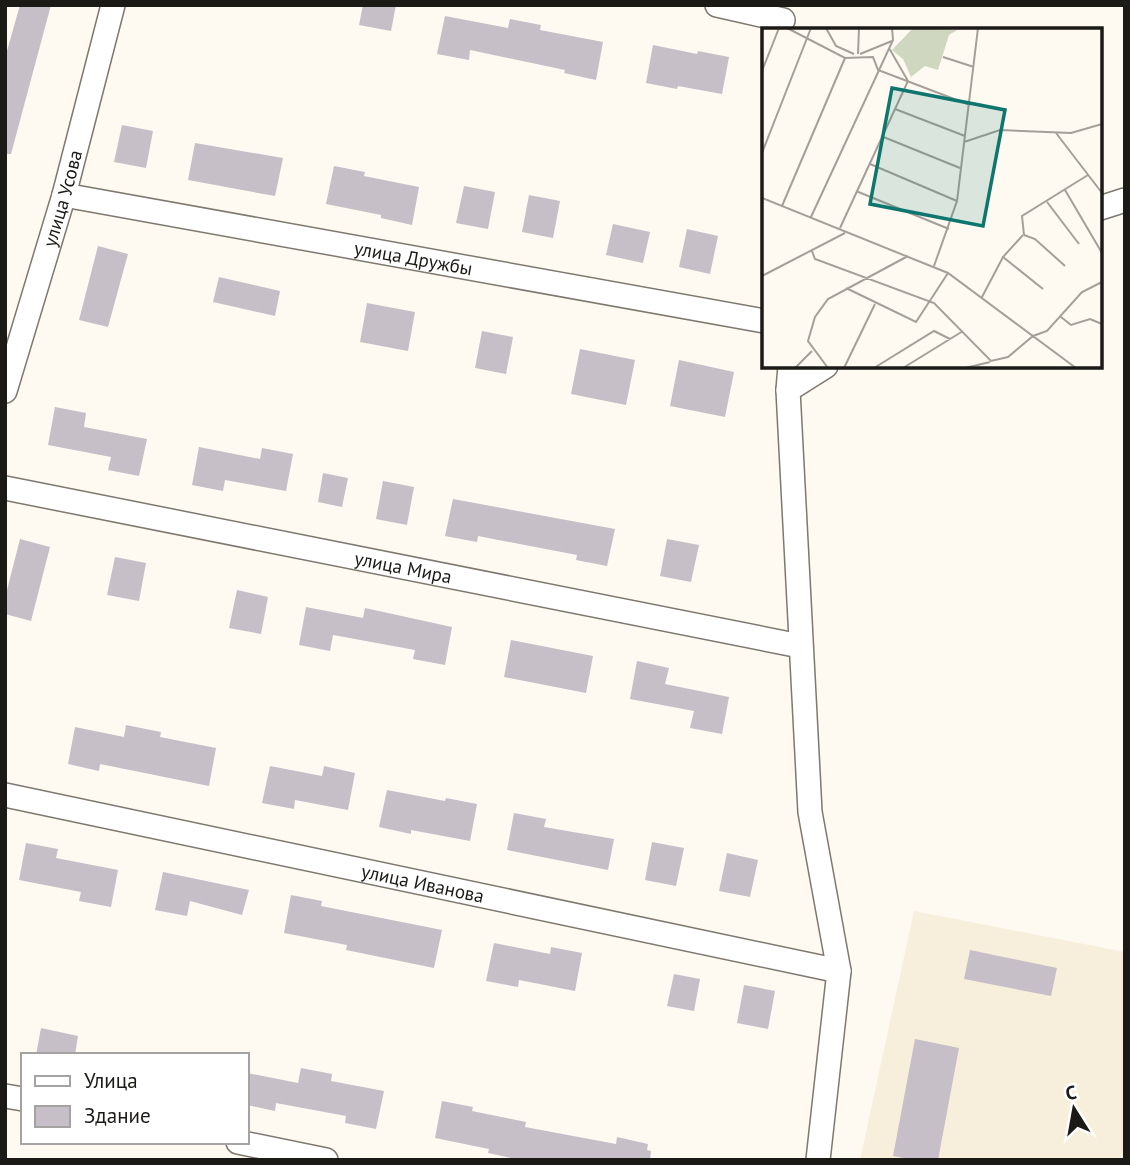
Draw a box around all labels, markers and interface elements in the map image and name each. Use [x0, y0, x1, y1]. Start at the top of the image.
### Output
inset map [762, 28, 1102, 368]
street label: улица Усова [37, 147, 87, 250]
street label: улица Дружбы [352, 235, 474, 280]
street label: улица Мира [353, 546, 454, 589]
street label: улица Иванова [359, 859, 486, 908]
legend [21, 1053, 248, 1144]
text: Улица [84, 1067, 138, 1094]
north arrow [1039, 1074, 1109, 1144]
text: С [1063, 1079, 1079, 1105]
text: Здание [84, 1102, 151, 1129]

